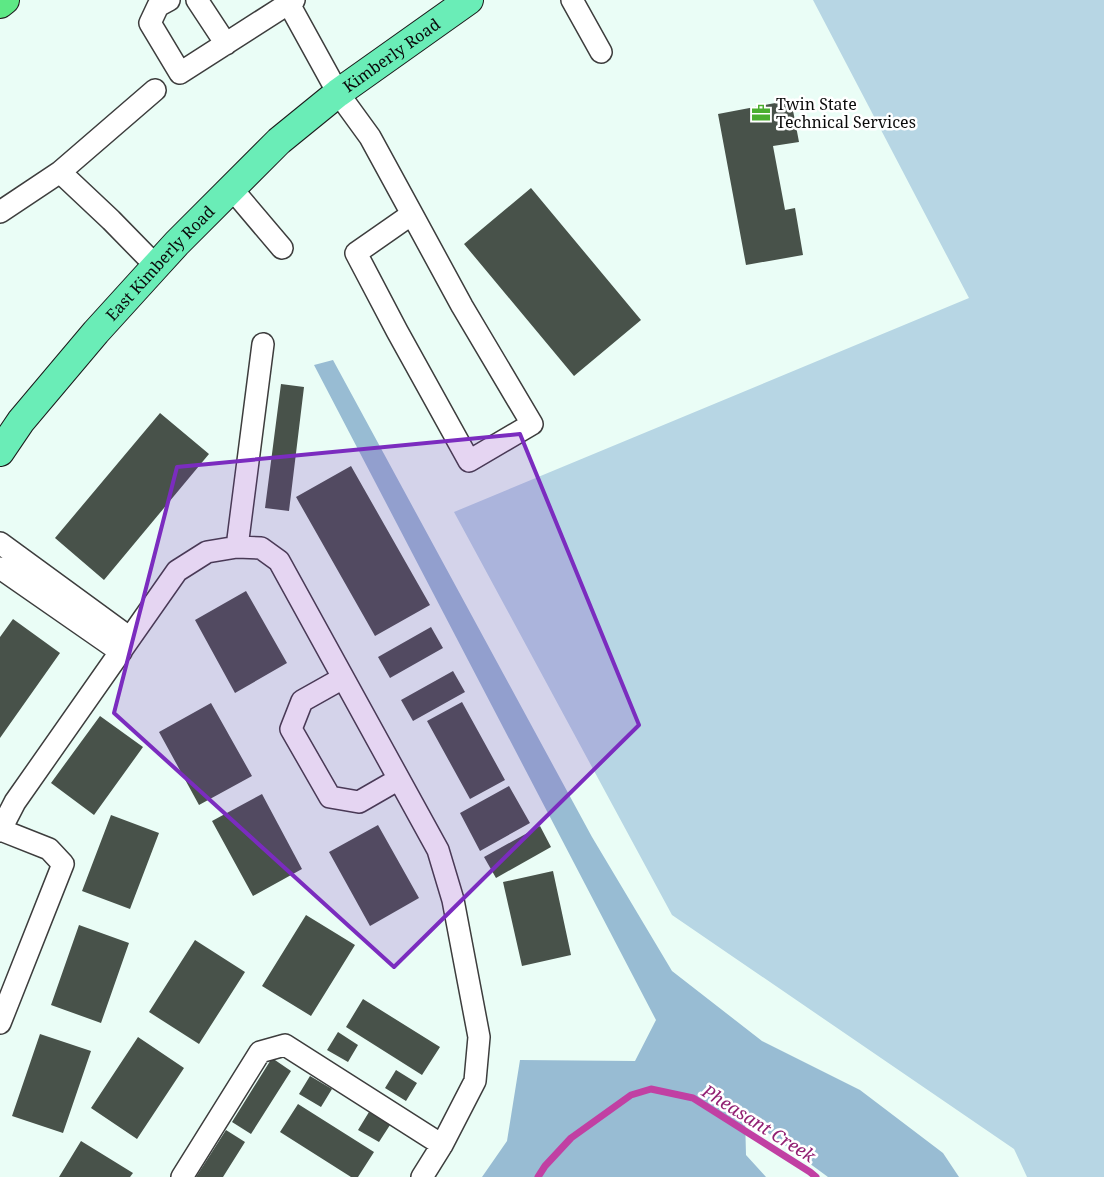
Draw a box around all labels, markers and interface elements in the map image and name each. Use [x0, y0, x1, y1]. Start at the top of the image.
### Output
street label: Kimberly Road [339, 13, 444, 97]
place label: Twin State Technical Services [776, 93, 916, 133]
office icon: Twin State Technical Services [750, 102, 772, 124]
street label: East Kimberly Road [101, 201, 219, 325]
water label: Pheasant Creek [697, 1078, 821, 1168]

